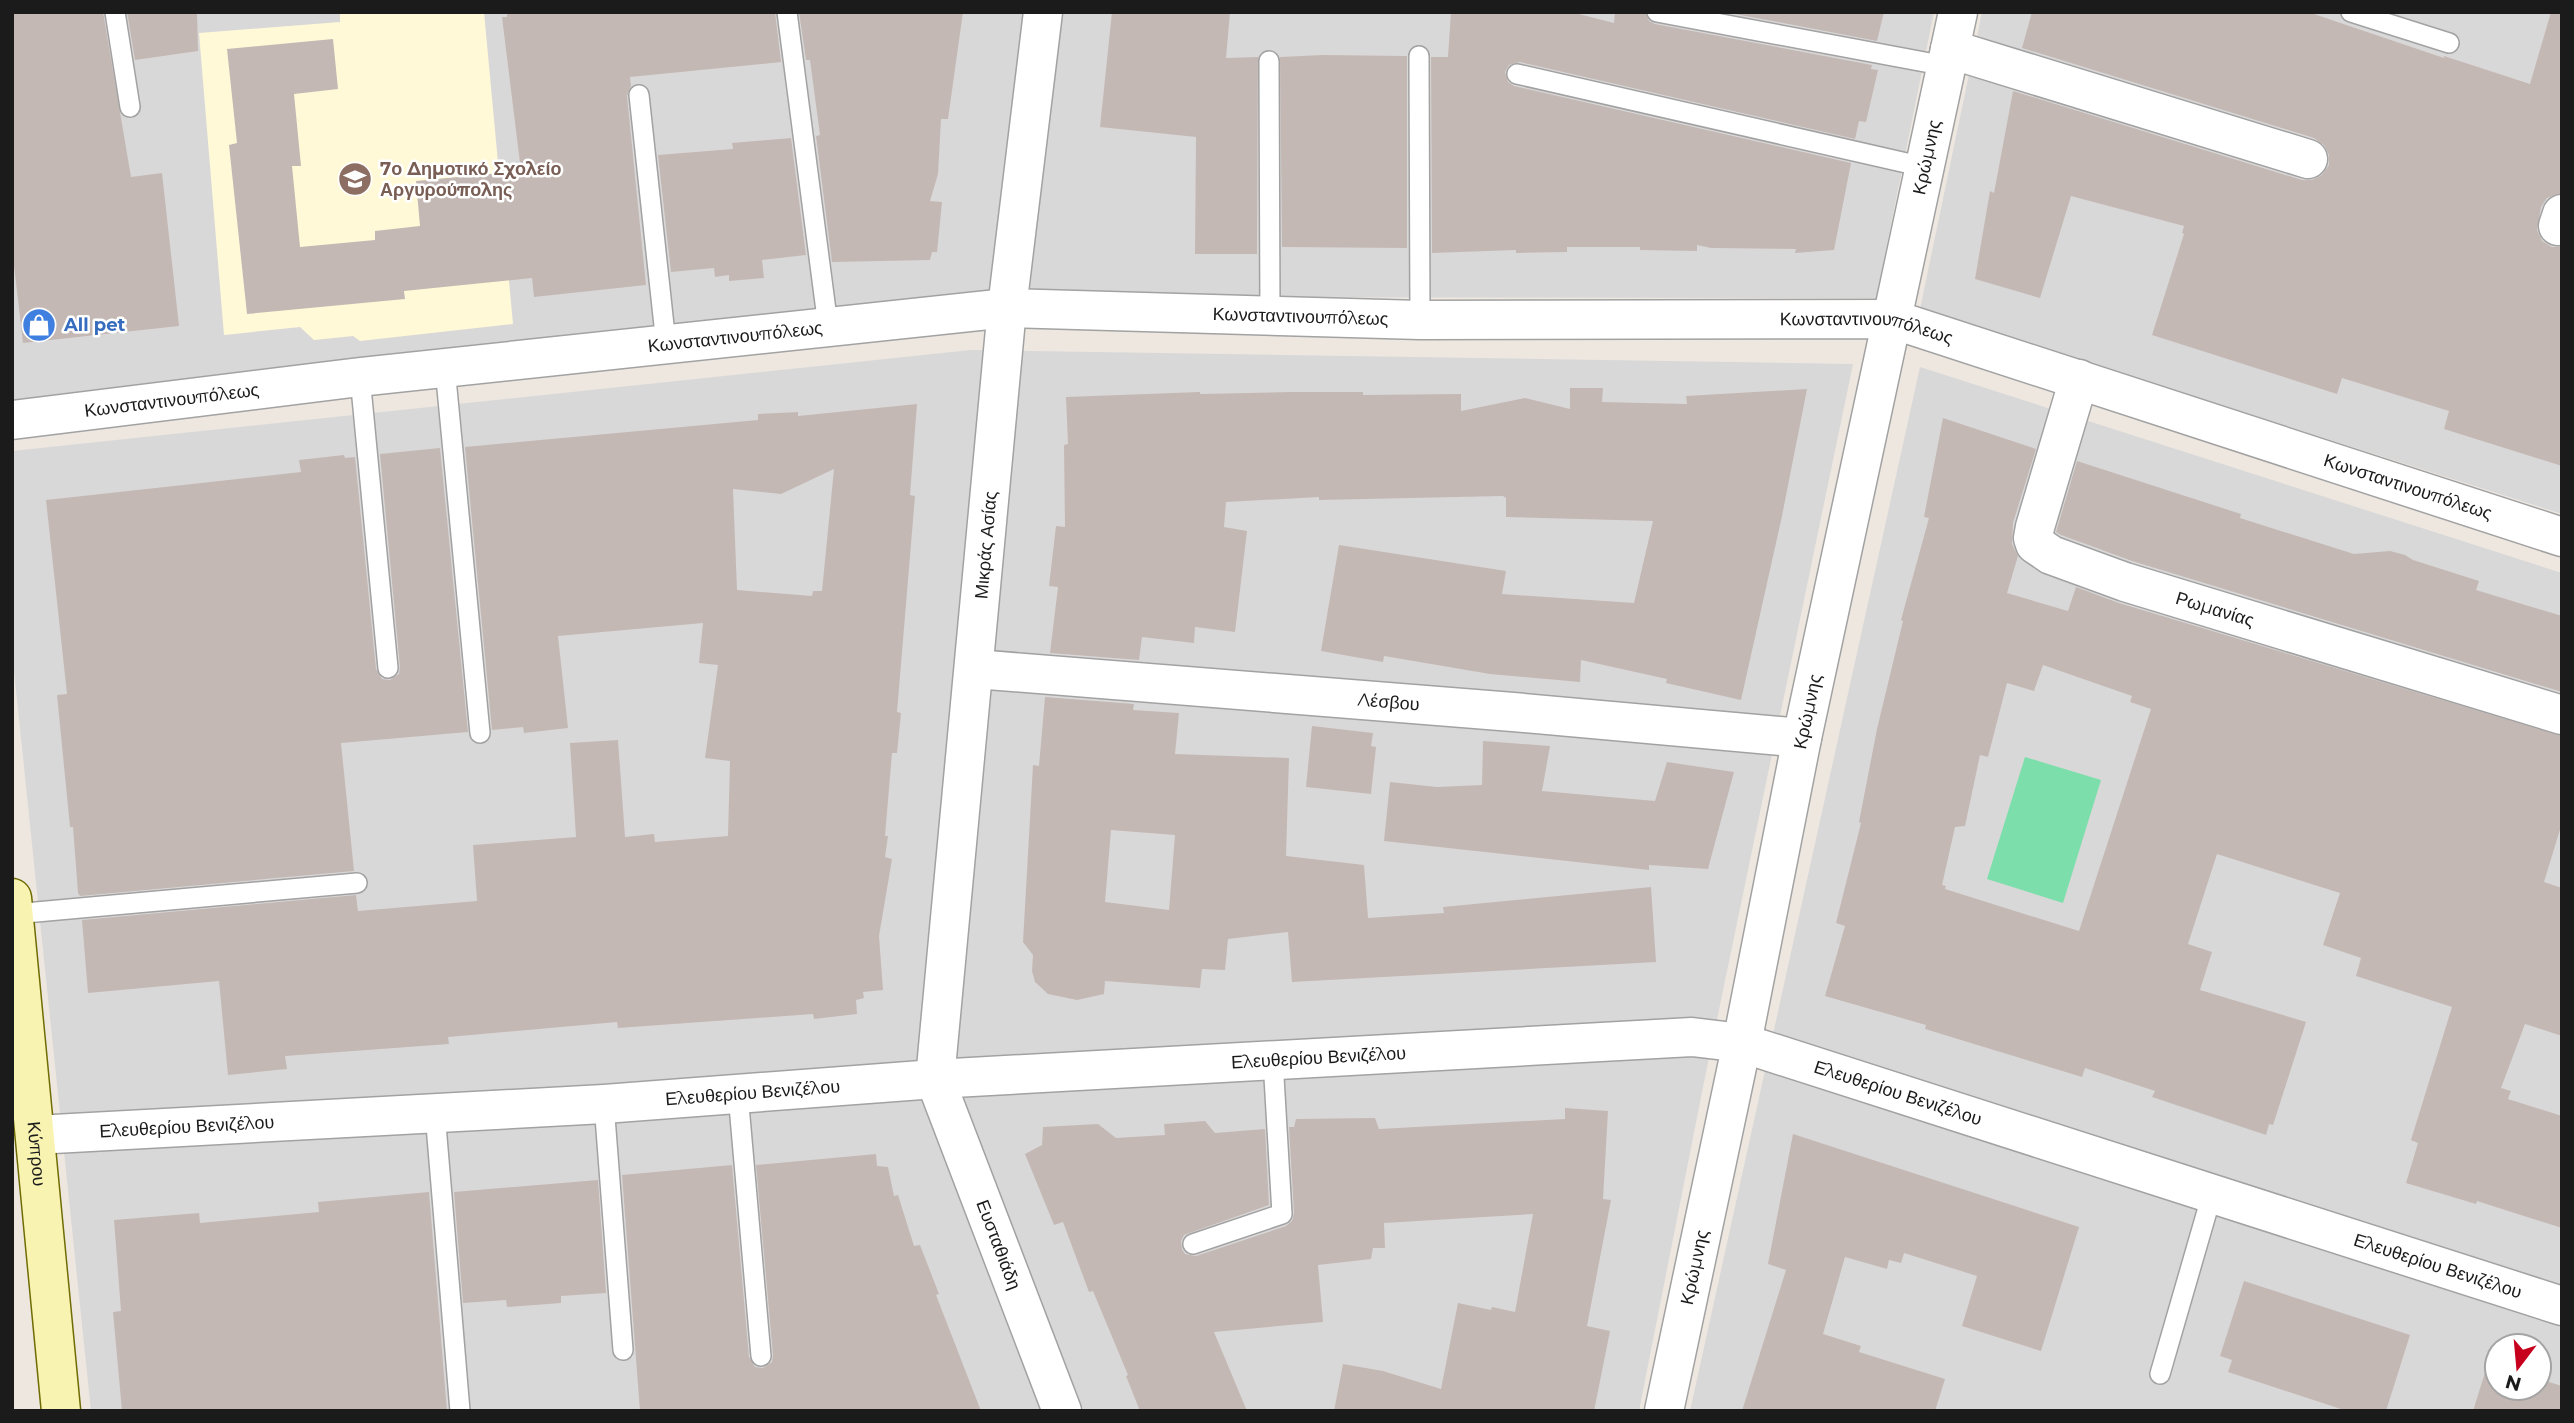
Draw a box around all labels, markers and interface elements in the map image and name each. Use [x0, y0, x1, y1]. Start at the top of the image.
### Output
street label: Κρώμνης [1908, 117, 1946, 197]
place label: 7ο Δημοτικό Σχολείο Αργυρούπολης [380, 158, 561, 201]
school or university icon: 7ο Δημοτικό Σχολείο Αργυρούπολης [336, 160, 374, 198]
street label: Κωνσταντινουπόλεως [1212, 303, 1389, 330]
shop icon: All pet [20, 306, 58, 344]
street label: Κωνσταντινουπόλεως [1780, 308, 1956, 349]
place label: All pet [63, 314, 125, 336]
street label: Κωνσταντινουπόλεως [647, 317, 824, 357]
street label: Κωνσταντινουπόλεως [83, 379, 261, 422]
street label: Κωνσταντινουπόλεως [2321, 449, 2495, 525]
street label: Μικράς Ασίας [970, 490, 1002, 600]
street label: Ρωμανίας [2173, 587, 2257, 632]
street label: Κρώμνης [1789, 672, 1826, 751]
street label: Λέσβου [1357, 689, 1420, 715]
street label: Ελευθερίου Βενιζέλου [1231, 1042, 1407, 1074]
street label: Ελευθερίου Βενιζέλου [1811, 1056, 1985, 1130]
street label: Ελευθερίου Βενιζέλου [665, 1075, 841, 1110]
street label: Ελευθερίου Βενιζέλου [99, 1111, 275, 1142]
street label: Κύπρου [22, 1120, 50, 1187]
street label: Ευσταθιάδη [971, 1197, 1026, 1293]
street label: Κρώμνης [1676, 1227, 1713, 1307]
street label: Ελευθερίου Βενιζέλου [2351, 1229, 2525, 1303]
north arrow [2483, 1332, 2553, 1402]
text: N [2503, 1370, 2524, 1396]

